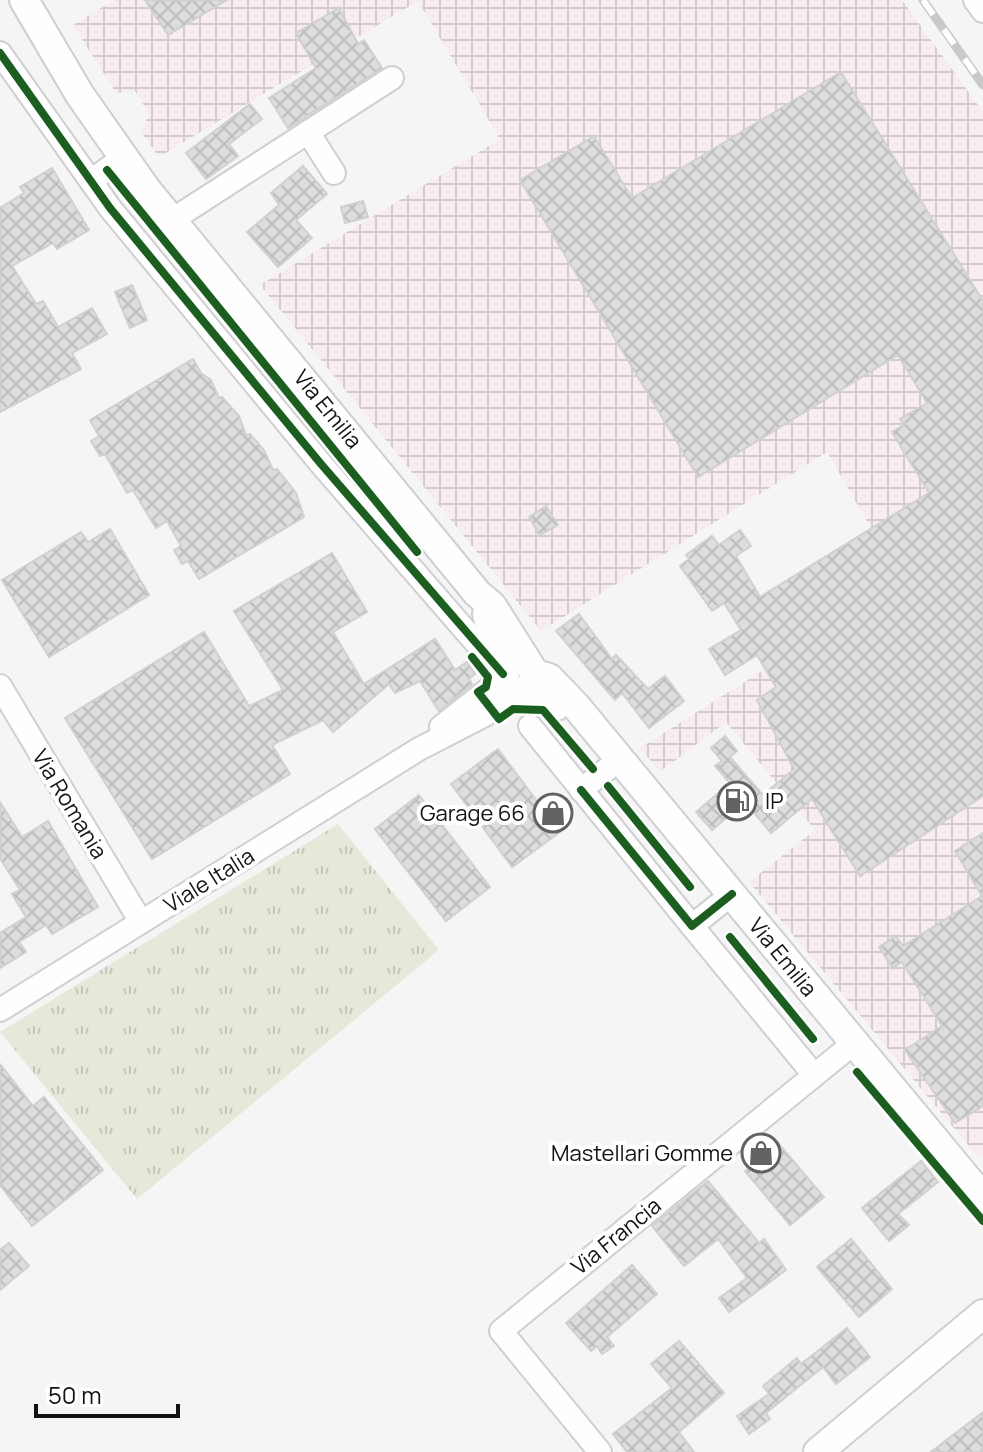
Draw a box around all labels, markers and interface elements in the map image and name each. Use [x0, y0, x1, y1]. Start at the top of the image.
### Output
street label: Via Emilia [287, 363, 369, 455]
street label: Via Romania [26, 744, 114, 864]
fuel station icon: IP [716, 780, 758, 822]
place label: IP [765, 786, 783, 816]
shop icon: Garage 66 [532, 792, 574, 834]
place label: Garage 66 [420, 798, 525, 828]
street label: Viale Italia [158, 840, 260, 920]
street label: Via Emilia [742, 911, 824, 1003]
shop icon: Mastellari Gomme [740, 1132, 782, 1174]
place label: Mastellari Gomme [551, 1138, 733, 1168]
street label: Via Francia [565, 1190, 667, 1282]
scale bar [36, 1368, 178, 1418]
text: 50 m [48, 1378, 102, 1411]

